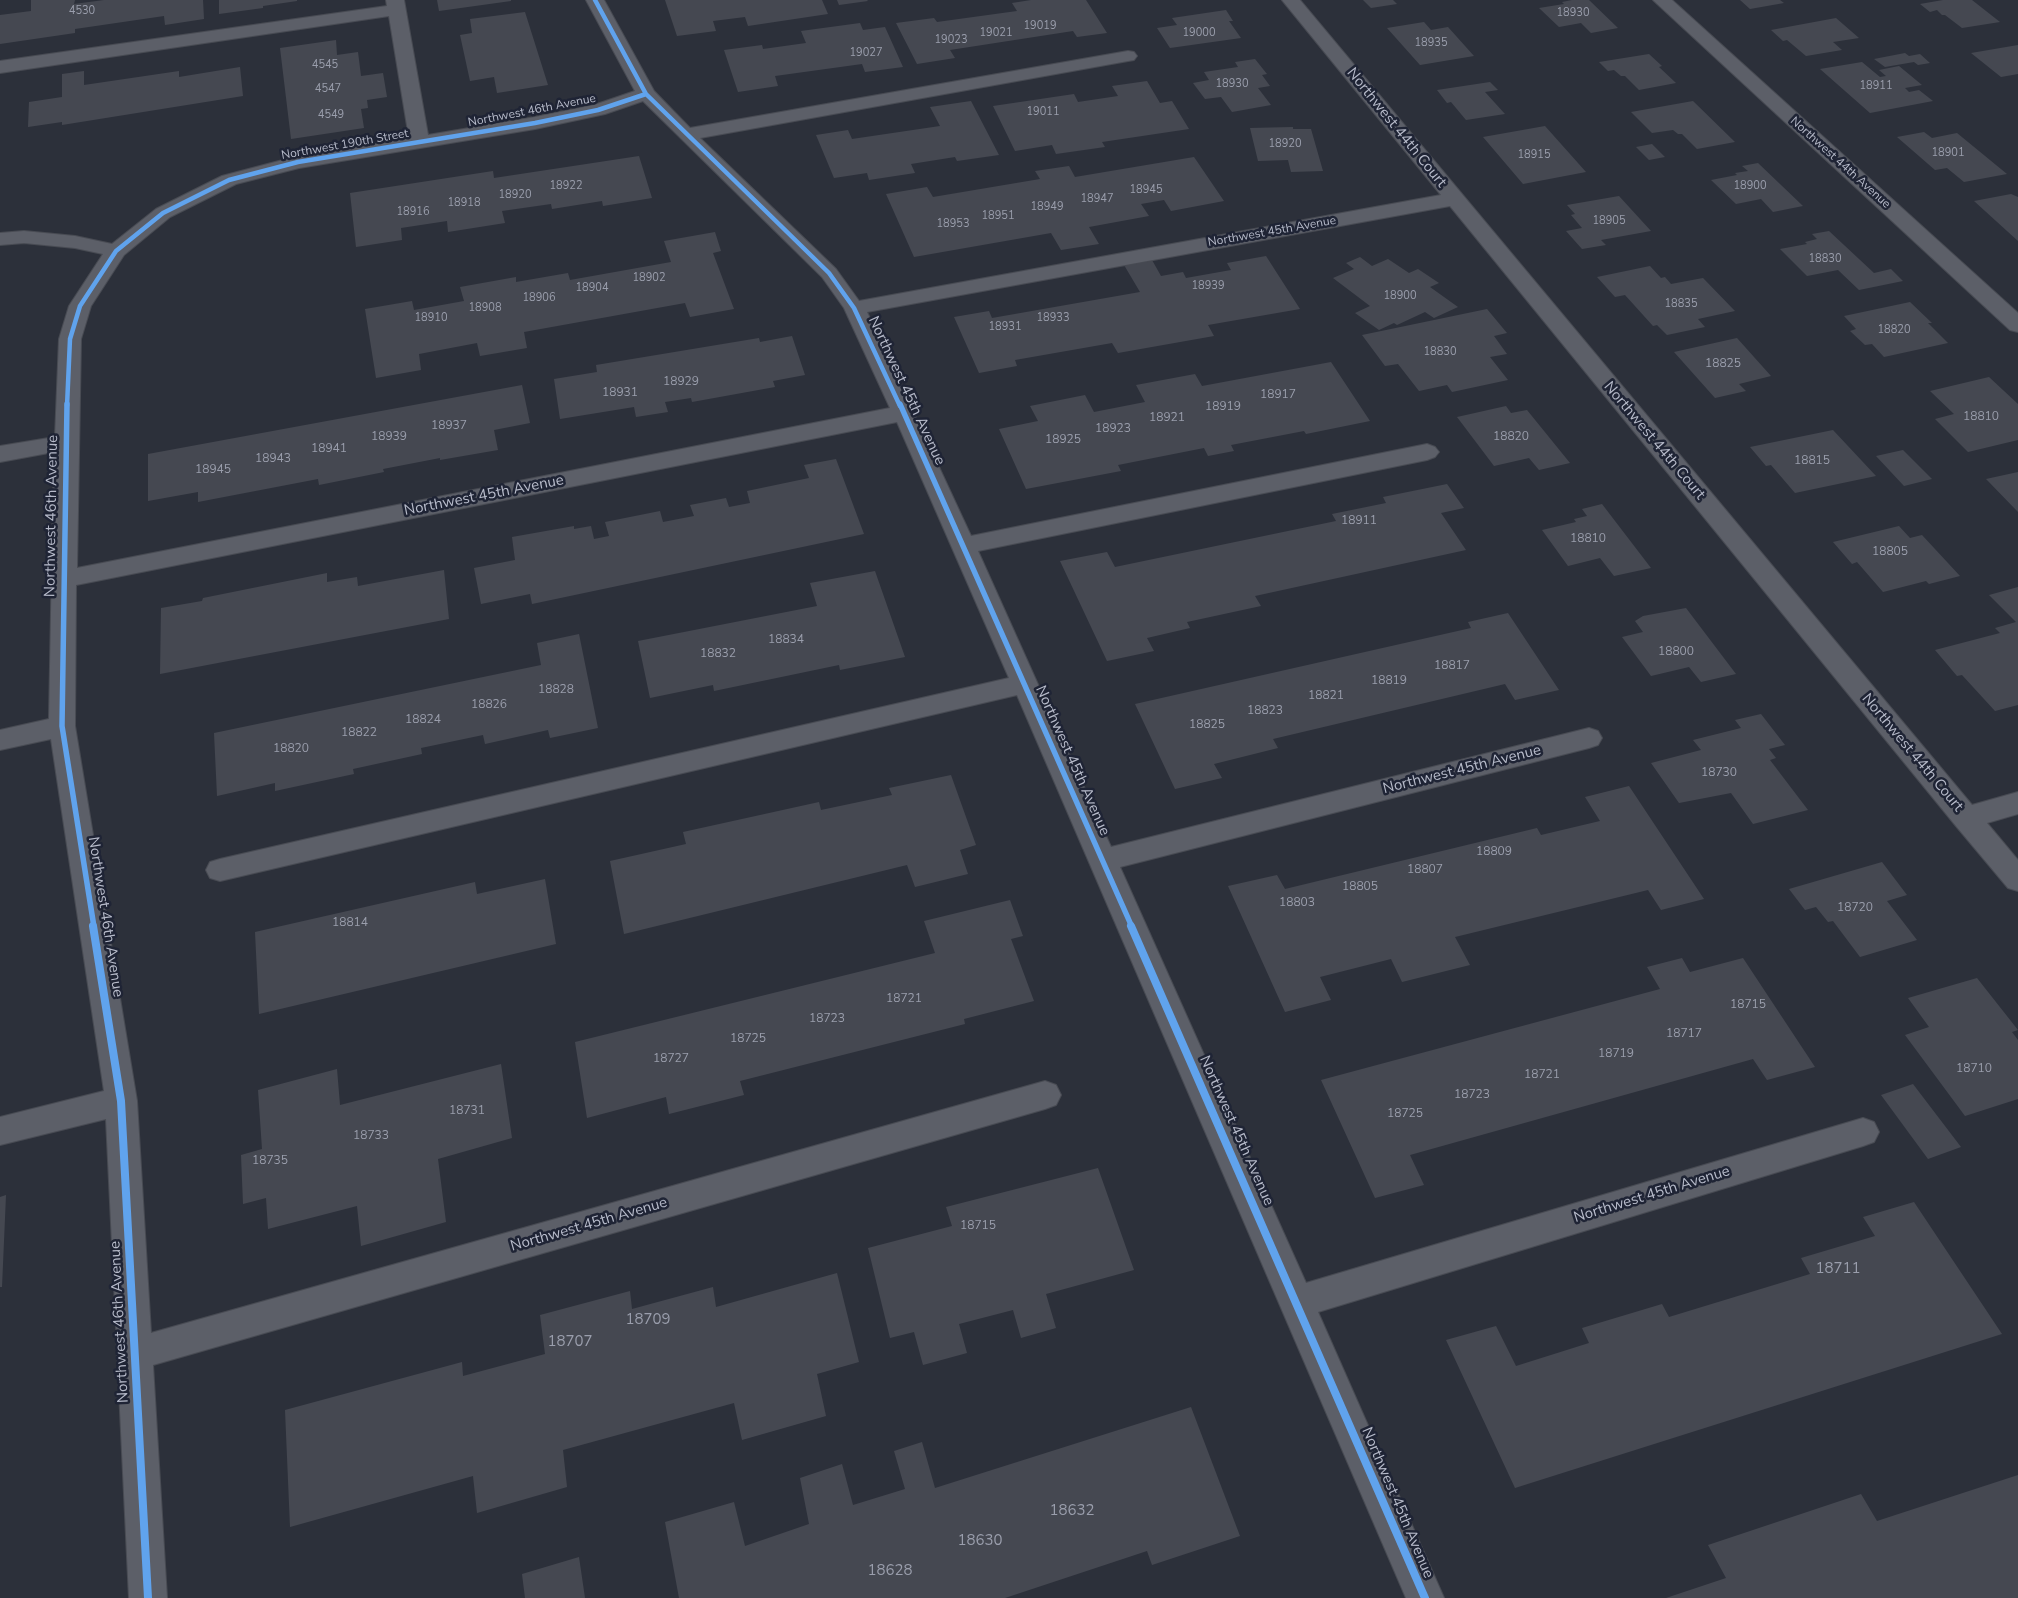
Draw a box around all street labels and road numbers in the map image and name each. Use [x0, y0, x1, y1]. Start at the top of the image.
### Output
street label: Northwest 44th Court [1342, 65, 1450, 191]
street label: Northwest 46th Avenue [467, 92, 597, 130]
street label: Northwest 44th Avenue [1787, 114, 1893, 212]
street label: Northwest 190th Street [280, 127, 410, 163]
street label: Northwest 45th Avenue [1207, 214, 1337, 250]
street label: Northwest 45th Avenue [864, 314, 948, 468]
street label: Northwest 44th Court [1599, 378, 1709, 504]
street label: Northwest 46th Avenue [42, 435, 62, 597]
street label: Northwest 45th Avenue [403, 472, 565, 520]
street label: Northwest 45th Avenue [1031, 683, 1113, 839]
street label: Northwest 44th Court [1857, 690, 1967, 816]
street label: Northwest 45th Avenue [1381, 742, 1543, 798]
street label: Northwest 46th Avenue [83, 835, 127, 999]
street label: Northwest 45th Avenue [1195, 1053, 1277, 1209]
street label: Northwest 45th Avenue [1572, 1163, 1732, 1227]
street label: Northwest 45th Avenue [509, 1194, 669, 1256]
street label: Northwest 46th Avenue [107, 1240, 133, 1404]
street label: Northwest 45th Avenue [1357, 1425, 1437, 1581]

